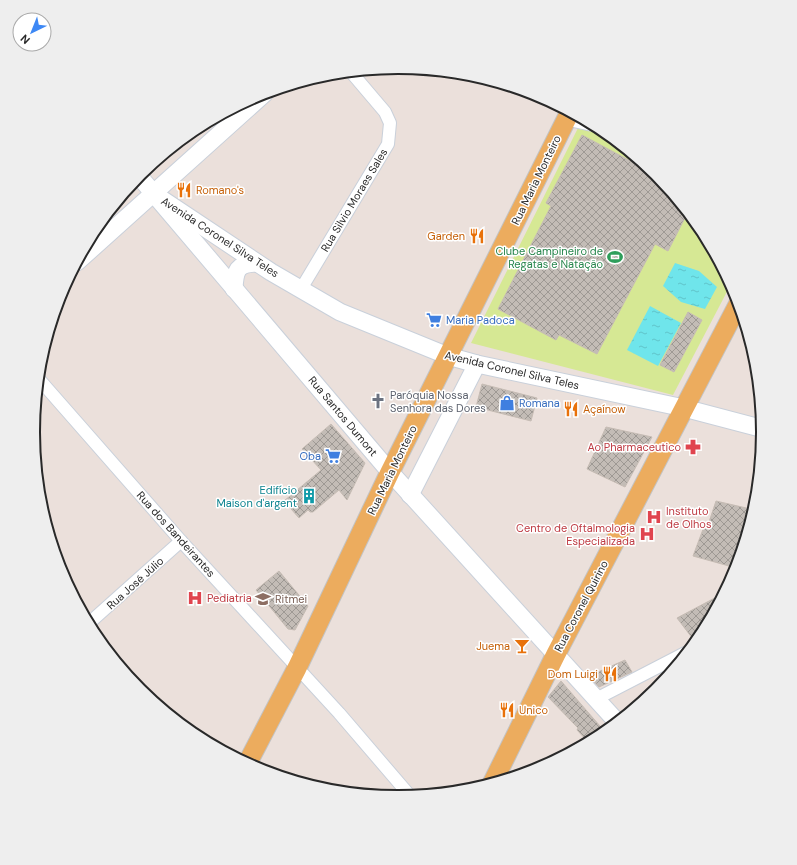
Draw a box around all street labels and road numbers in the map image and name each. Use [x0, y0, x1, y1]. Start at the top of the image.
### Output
street label: Rua Maria Monteiro [508, 133, 564, 227]
street label: Rua Silvio Moraes Sales [318, 146, 390, 254]
street label: Avenida Coronel Silva Teles [158, 194, 282, 280]
street label: Avenida Coronel Silva Teles [443, 348, 581, 392]
street label: Rua Santos Dumont [305, 373, 381, 459]
street label: Rua Maria Monteiro [364, 423, 420, 517]
street label: Rua dos Bandeirantes [134, 488, 218, 580]
street label: Rua José Júlio [104, 554, 166, 612]
street label: Rua Coronel Quirino [551, 558, 611, 654]

